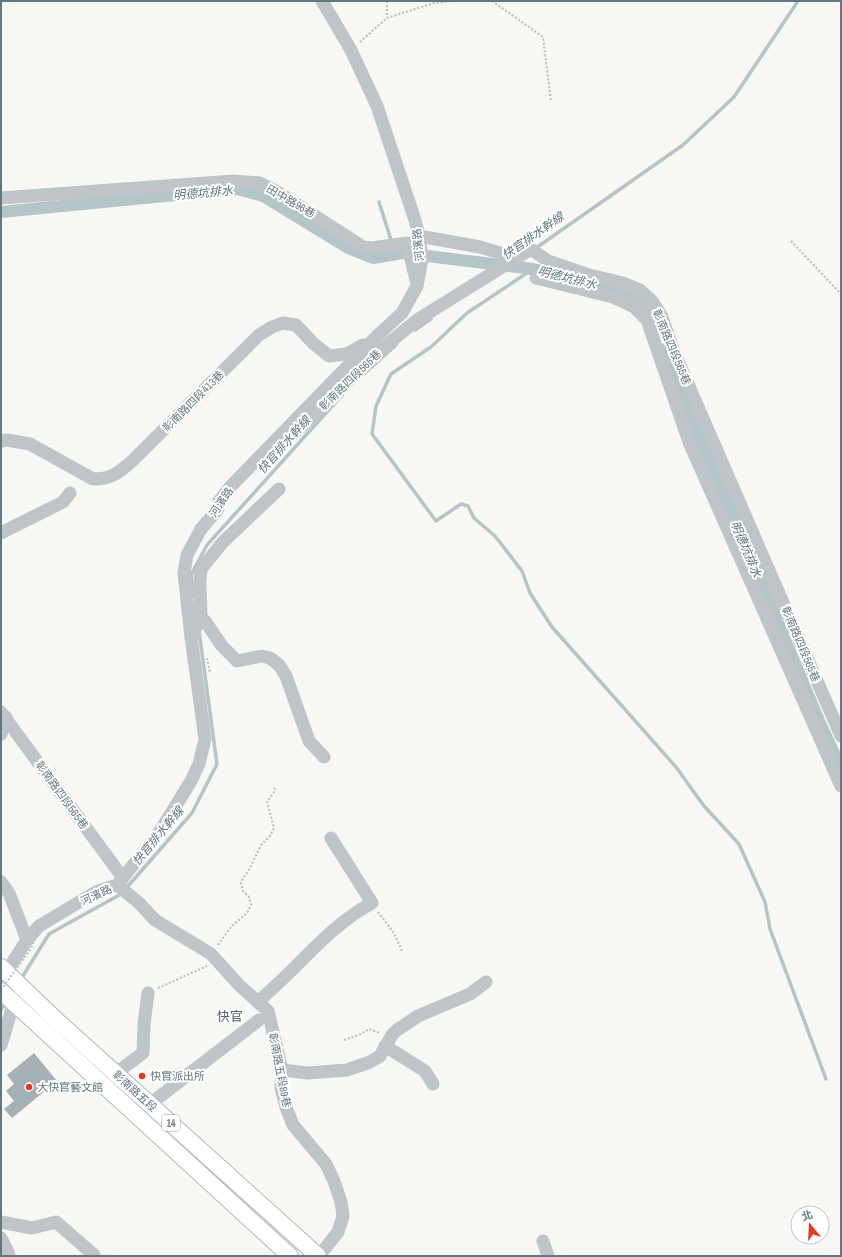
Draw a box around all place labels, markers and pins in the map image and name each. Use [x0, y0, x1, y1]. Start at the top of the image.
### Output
place label: 快官派出所 [150, 1069, 205, 1083]
marker: 快官派出所 [137, 1071, 147, 1081]
place label: 大快官藝文館 [37, 1080, 103, 1094]
marker: 大快官藝文館 [24, 1082, 34, 1092]

